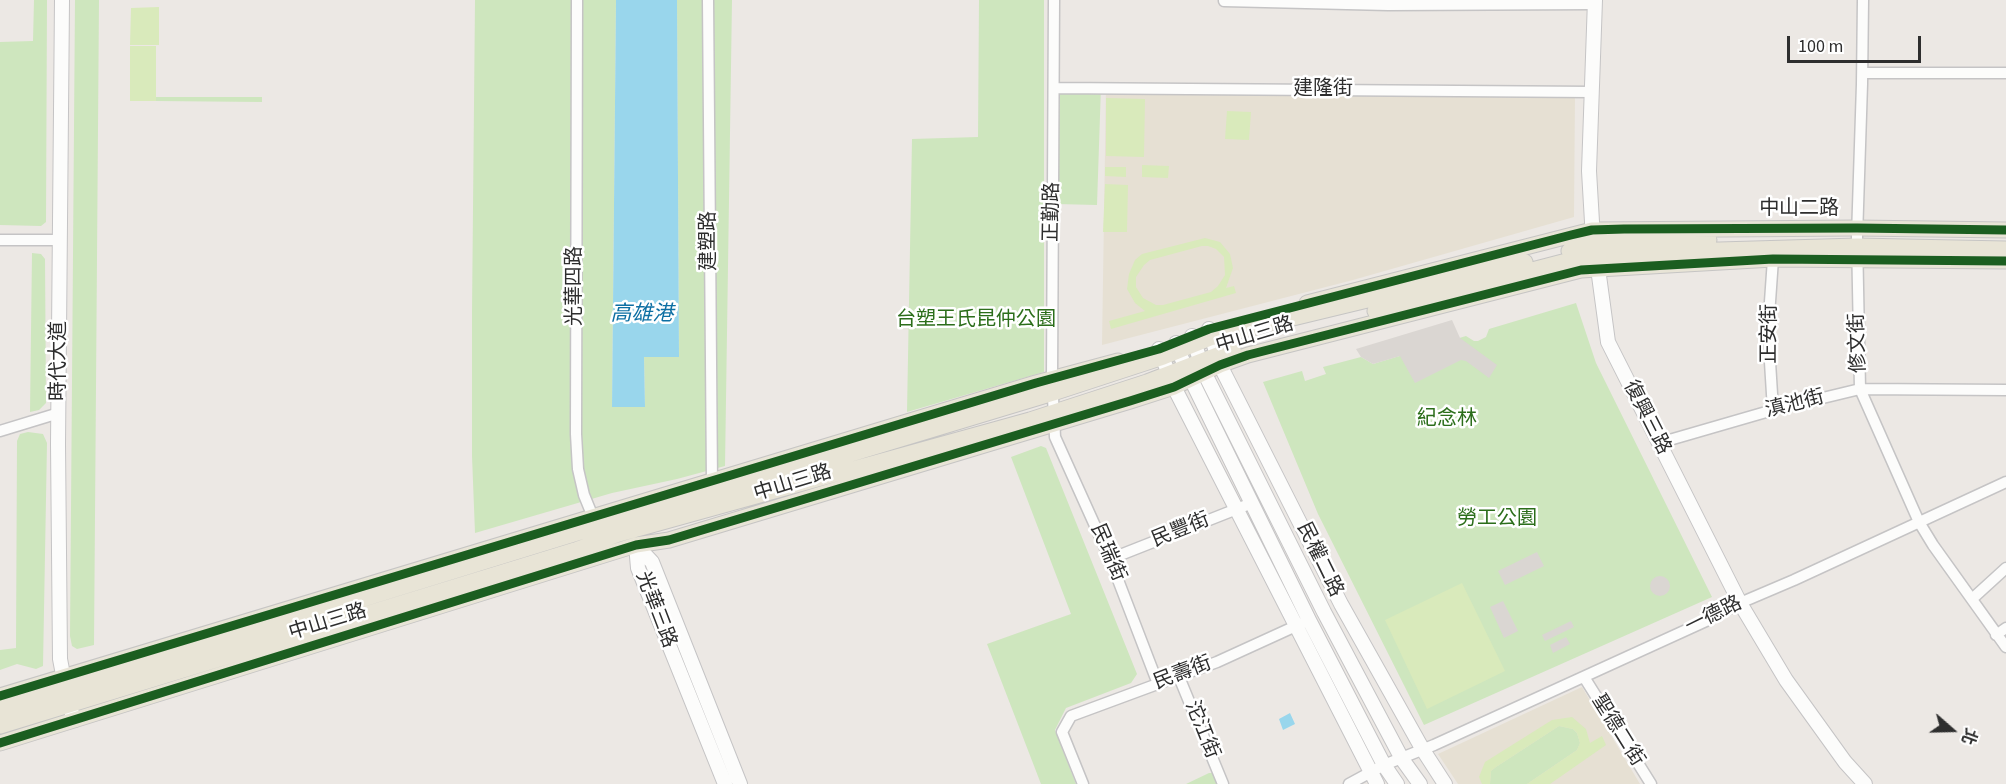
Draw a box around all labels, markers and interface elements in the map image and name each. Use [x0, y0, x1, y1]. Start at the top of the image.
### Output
scale bar [1790, 24, 1924, 62]
text: 100 m [1798, 34, 1843, 59]
street label: 建隆街 [1293, 78, 1353, 102]
street label: 正勤路 [1040, 182, 1066, 242]
street label: 中山二路 [1759, 198, 1839, 222]
street label: 建塑路 [698, 211, 722, 271]
street label: 光華四路 [564, 246, 588, 326]
water label: 高雄港 [611, 302, 673, 328]
street label: 正安街 [1759, 304, 1783, 364]
park label: 台塑王氏昆仲公園 [896, 309, 1056, 333]
street label: 中山三路 [1213, 313, 1297, 359]
street label: 修文街 [1846, 313, 1872, 373]
street label: 時代大道 [48, 321, 72, 401]
street label: 復興三路 [1617, 377, 1675, 459]
street label: 滇池街 [1763, 386, 1827, 424]
park label: 紀念林 [1417, 408, 1477, 432]
street label: 中山三路 [751, 461, 835, 507]
park label: 勞工公園 [1457, 508, 1537, 532]
street label: 民豐街 [1149, 509, 1213, 553]
street label: 民權二路 [1291, 519, 1347, 601]
street label: 民瑞街 [1084, 521, 1130, 585]
street label: 光華三路 [629, 568, 681, 652]
street label: 一德路 [1682, 592, 1746, 640]
street label: 中山三路 [286, 600, 370, 646]
street label: 民壽街 [1151, 652, 1215, 696]
street label: 聖德二街 [1586, 691, 1648, 771]
street label: 沱江街 [1179, 698, 1223, 762]
north arrow [1922, 700, 1982, 760]
text: 北 [1956, 725, 1982, 747]

